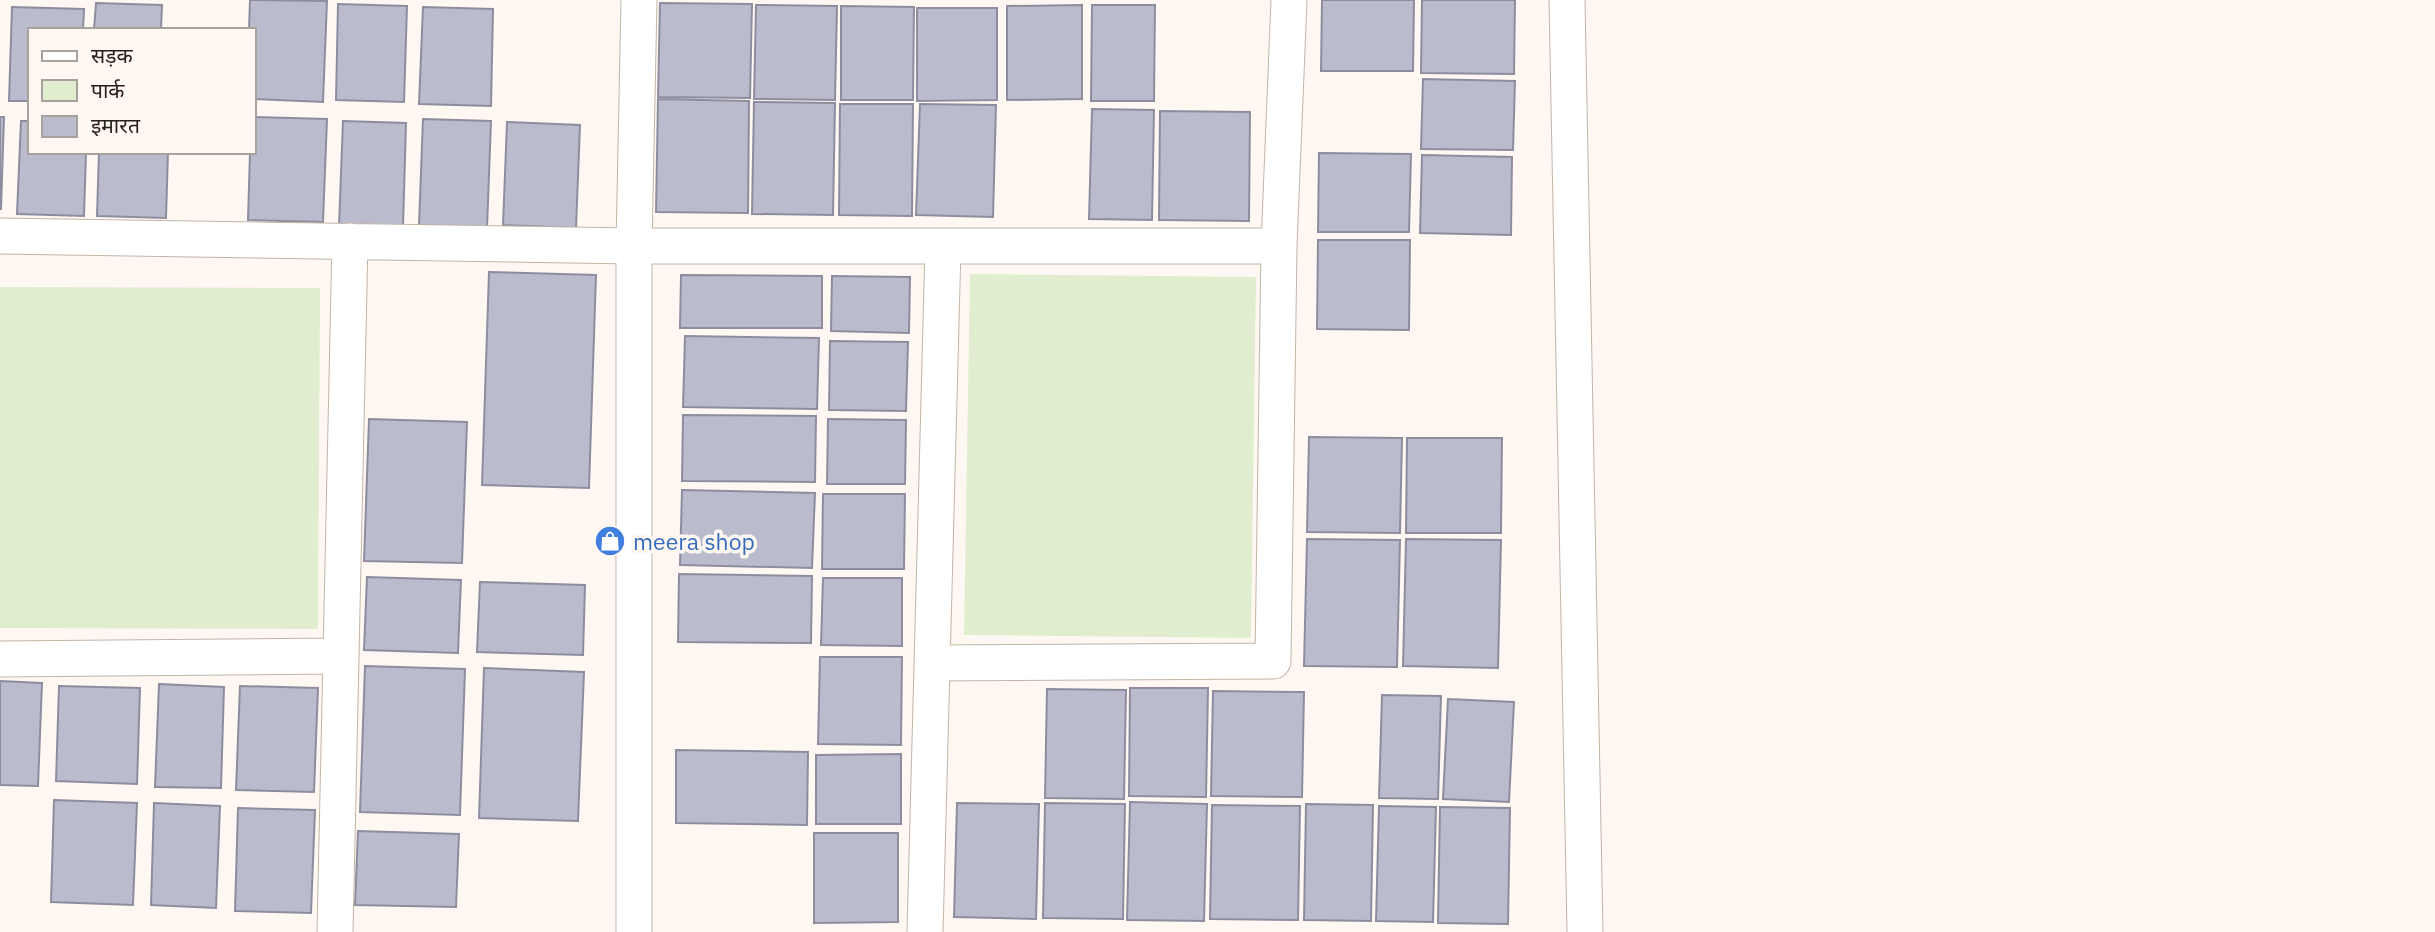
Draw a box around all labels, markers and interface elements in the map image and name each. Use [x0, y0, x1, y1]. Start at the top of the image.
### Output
legend [28, 28, 256, 154]
text: सड़क [91, 41, 133, 69]
text: पार्क [91, 76, 125, 104]
text: इमारत [91, 111, 141, 139]
shop icon: meera shop [593, 524, 627, 558]
place label: meera shop [633, 526, 755, 556]

